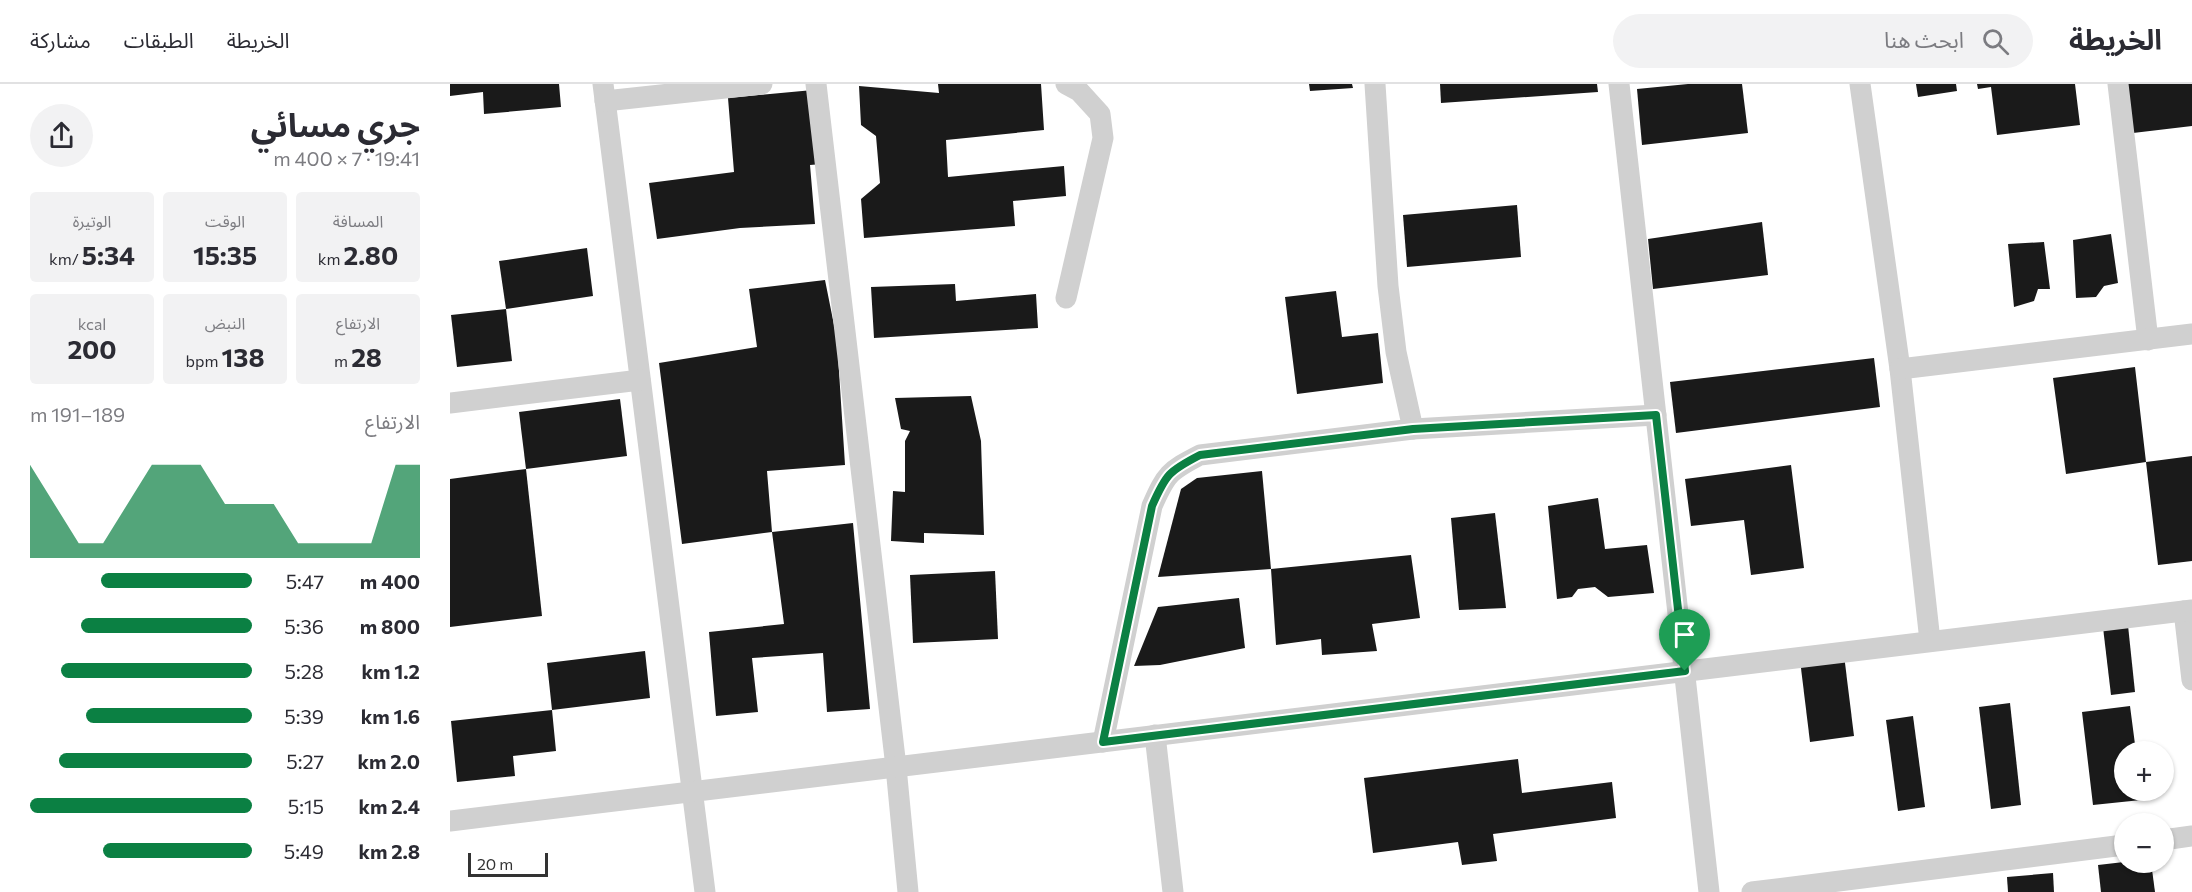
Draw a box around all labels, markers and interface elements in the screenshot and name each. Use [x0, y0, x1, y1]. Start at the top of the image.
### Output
search box [1613, 14, 2033, 68]
text: الخريطة [2069, 22, 2162, 56]
icon: search [1979, 25, 2012, 58]
text: ابحث هنا [1884, 26, 1964, 53]
text: مشاركة [30, 27, 91, 52]
text: الطبقات [124, 27, 194, 52]
text: الخريطة [227, 27, 290, 52]
text: جري مسائي [251, 103, 420, 144]
button: share [30, 104, 93, 167]
text: 19:41 · 7 × 400 m [273, 146, 420, 170]
text: الوتيرة [73, 211, 111, 230]
text: الوقت [205, 211, 245, 230]
text: المسافة [333, 211, 383, 230]
text: 5:34 [82, 239, 135, 270]
text: 15:35 [193, 239, 257, 270]
text: 2.80 [344, 239, 398, 270]
text: /km [49, 249, 82, 268]
text: km [318, 249, 344, 268]
text: النبض [205, 313, 245, 332]
text: الارتفاع [336, 313, 380, 332]
text: kcal [78, 314, 106, 333]
text: 200 [67, 333, 117, 364]
text: 138 [221, 341, 264, 372]
text: 28 [351, 341, 382, 372]
text: bpm [186, 351, 221, 370]
text: m [334, 351, 351, 370]
text: 189–191 m [30, 402, 125, 426]
text: الارتفاع [365, 409, 420, 433]
text: 5:47 [286, 569, 324, 593]
text: 400 m [360, 569, 420, 593]
pin [1659, 609, 1710, 671]
text: 5:36 [284, 614, 324, 638]
text: 800 m [360, 614, 420, 638]
icon: arrive [1668, 618, 1701, 651]
text: 5:28 [285, 659, 324, 683]
text: 1.2 km [362, 659, 420, 683]
text: 5:39 [284, 704, 324, 728]
text: 1.6 km [361, 704, 420, 728]
map controls [2114, 741, 2174, 873]
button: + [2114, 741, 2174, 801]
text: 5:27 [286, 749, 324, 773]
text: 2.0 km [358, 749, 420, 773]
text: 5:15 [288, 794, 324, 818]
text: 2.4 km [358, 794, 420, 818]
button: − [2114, 813, 2174, 873]
text: 5:49 [284, 839, 324, 863]
text: 2.8 km [358, 839, 420, 863]
scale bar [468, 850, 548, 878]
text: 20 m [477, 854, 513, 873]

